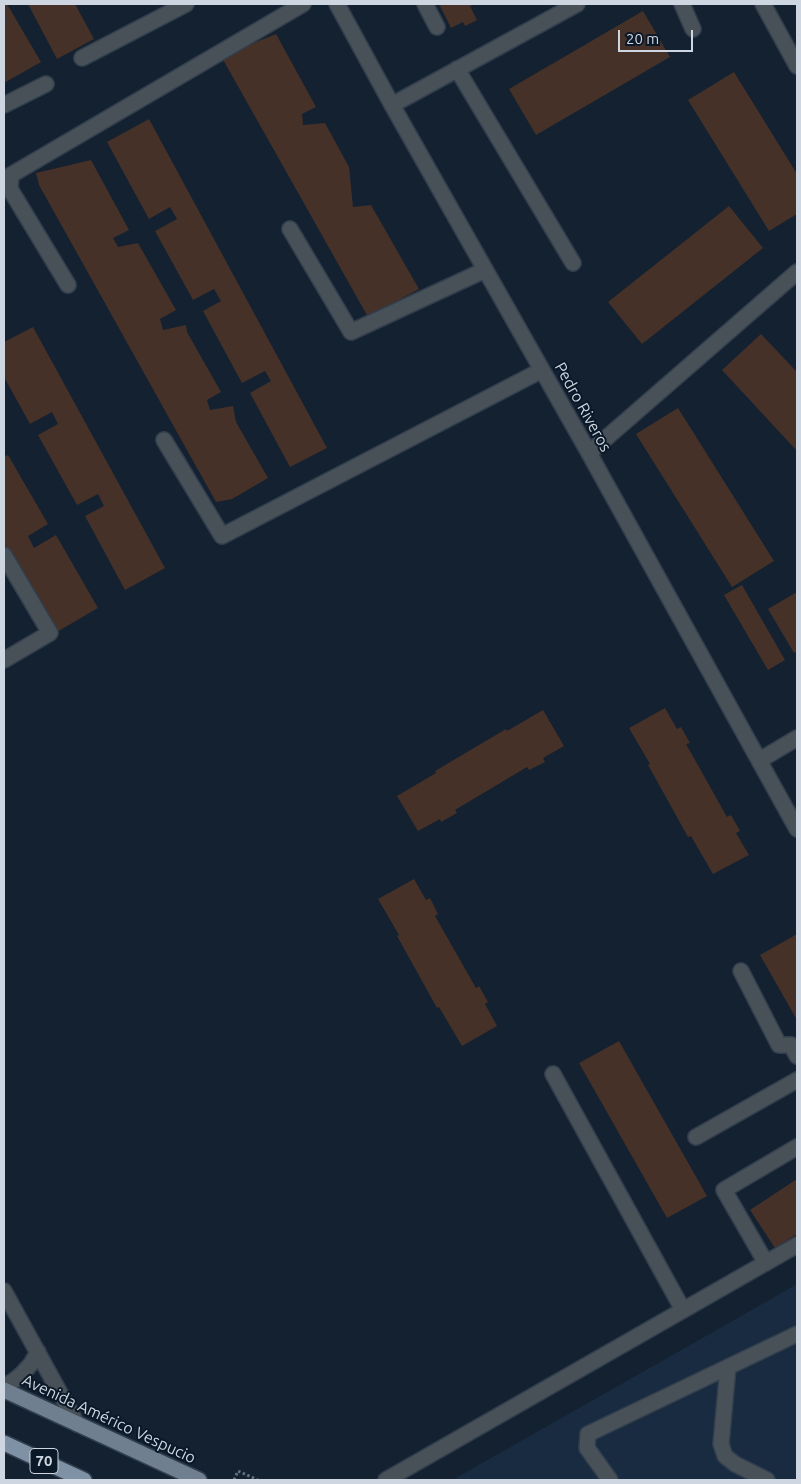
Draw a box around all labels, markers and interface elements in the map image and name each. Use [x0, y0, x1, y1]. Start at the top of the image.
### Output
scale bar [621, 20, 696, 52]
text: 20 m [626, 30, 659, 47]
street label: Pedro Riveros [551, 359, 615, 455]
street label: Avenida Américo Vespucio [19, 1370, 199, 1468]
road number: 70 [30, 1448, 58, 1474]

